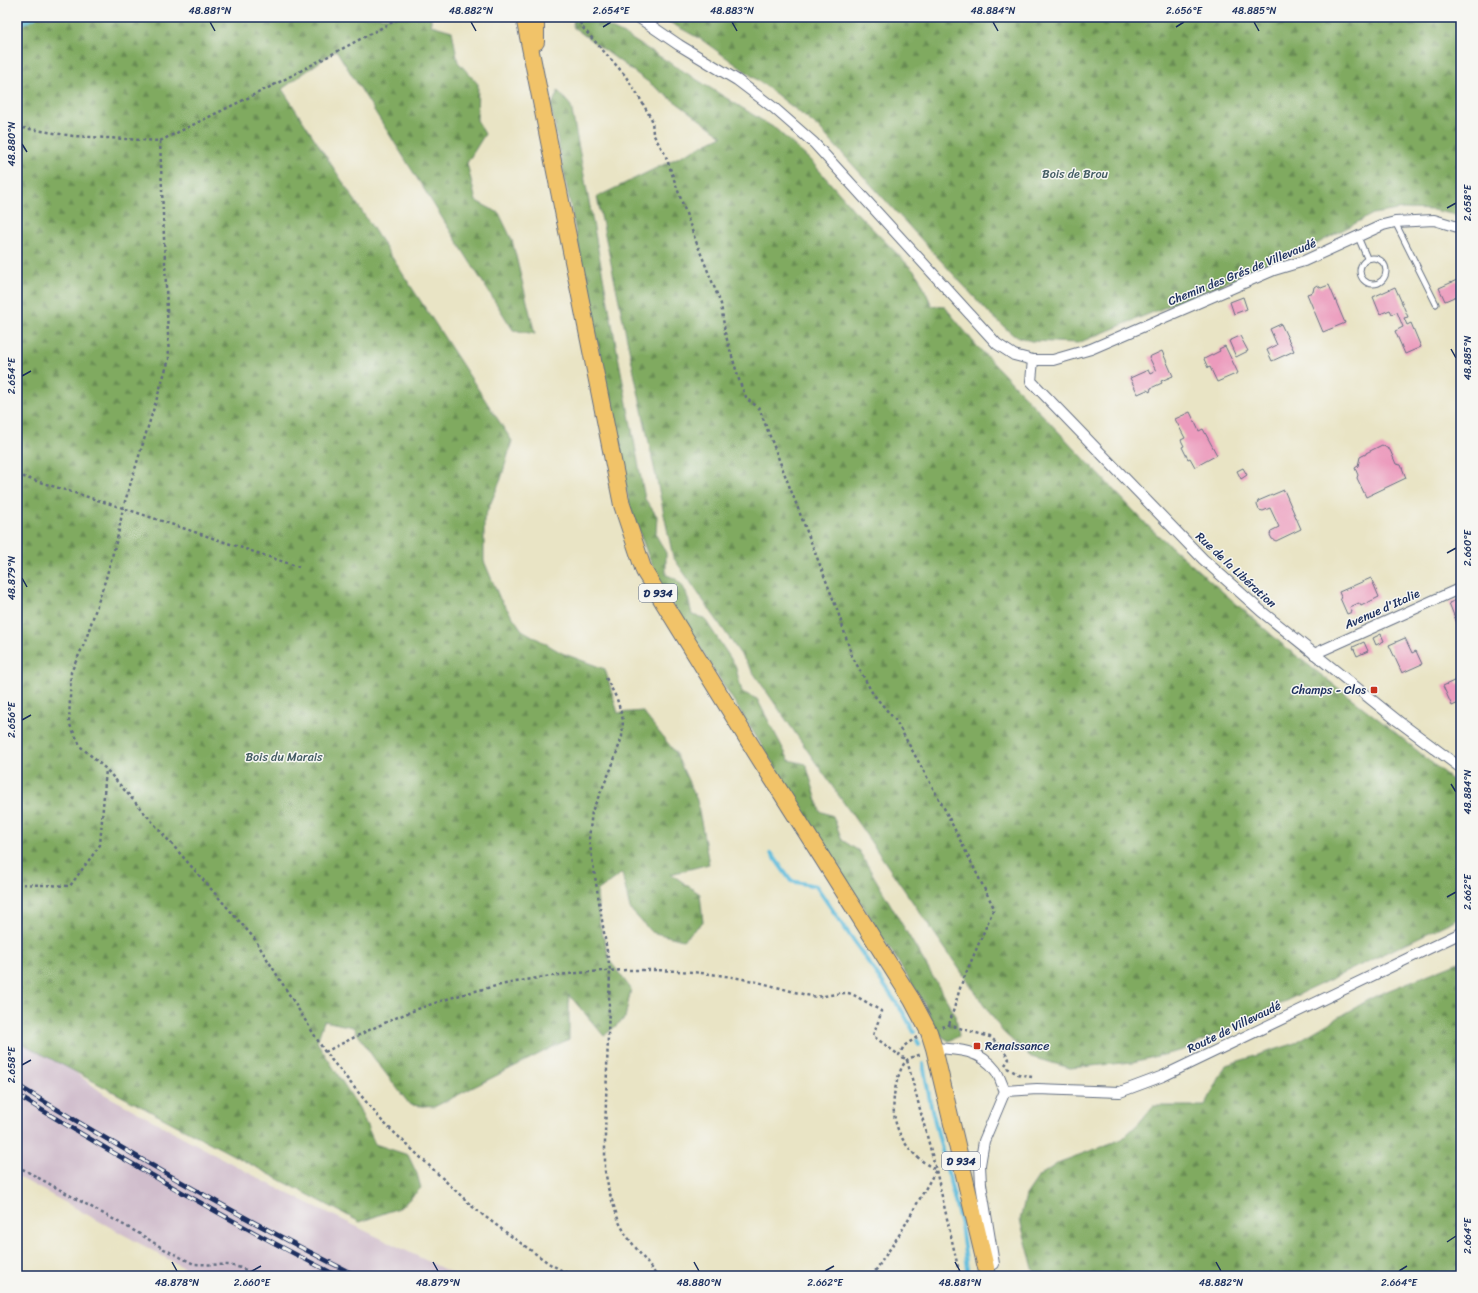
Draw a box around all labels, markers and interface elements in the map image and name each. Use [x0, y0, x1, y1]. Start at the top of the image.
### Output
text: 48.881°N [189, 2, 231, 20]
text: 48.882°N [449, 2, 493, 20]
text: 2.654°E [593, 2, 631, 20]
text: 48.883°N [710, 2, 754, 20]
text: 48.884°N [971, 2, 1015, 20]
text: 2.656°E [1166, 2, 1203, 20]
text: 48.885°N [1232, 2, 1276, 20]
text: 48.880°N [3, 121, 21, 166]
park label: Bois de Brou [1042, 163, 1108, 185]
text: 2.658°E [1459, 183, 1477, 221]
street label: Chemin des Grés de Villevaudé [1164, 232, 1320, 312]
text: 48.885°N [1459, 336, 1477, 380]
text: 2.654°E [3, 356, 21, 394]
street label: Rue de la Libération [1190, 526, 1282, 614]
text: 2.660°E [1459, 528, 1477, 566]
text: 48.879°N [3, 556, 21, 600]
street label: Avenue d'Italie [1340, 582, 1424, 636]
road number: D 934 [639, 584, 677, 602]
place label: Champs - Clos [1291, 679, 1366, 701]
marker: Champs - Clos [1369, 685, 1379, 695]
text: 2.656°E [3, 701, 21, 738]
park label: Bois du Marais [245, 746, 323, 768]
text: 48.884°N [1459, 770, 1477, 814]
text: 2.662°E [1459, 873, 1477, 910]
street label: Route de Villevaudé [1183, 995, 1285, 1059]
place label: Renaissance [985, 1035, 1049, 1057]
marker: Renaissance [972, 1041, 982, 1051]
text: 2.658°E [3, 1045, 21, 1083]
road number: D 934 [942, 1152, 980, 1170]
text: 2.664°E [1459, 1216, 1477, 1254]
text: 48.878°N [155, 1274, 199, 1292]
text: 2.660°E [234, 1274, 272, 1292]
text: 48.879°N [416, 1274, 460, 1292]
text: 48.880°N [677, 1274, 722, 1292]
text: 2.662°E [807, 1274, 844, 1292]
text: 48.881°N [939, 1274, 981, 1292]
text: 48.882°N [1199, 1274, 1243, 1292]
text: 2.664°E [1381, 1274, 1419, 1292]

